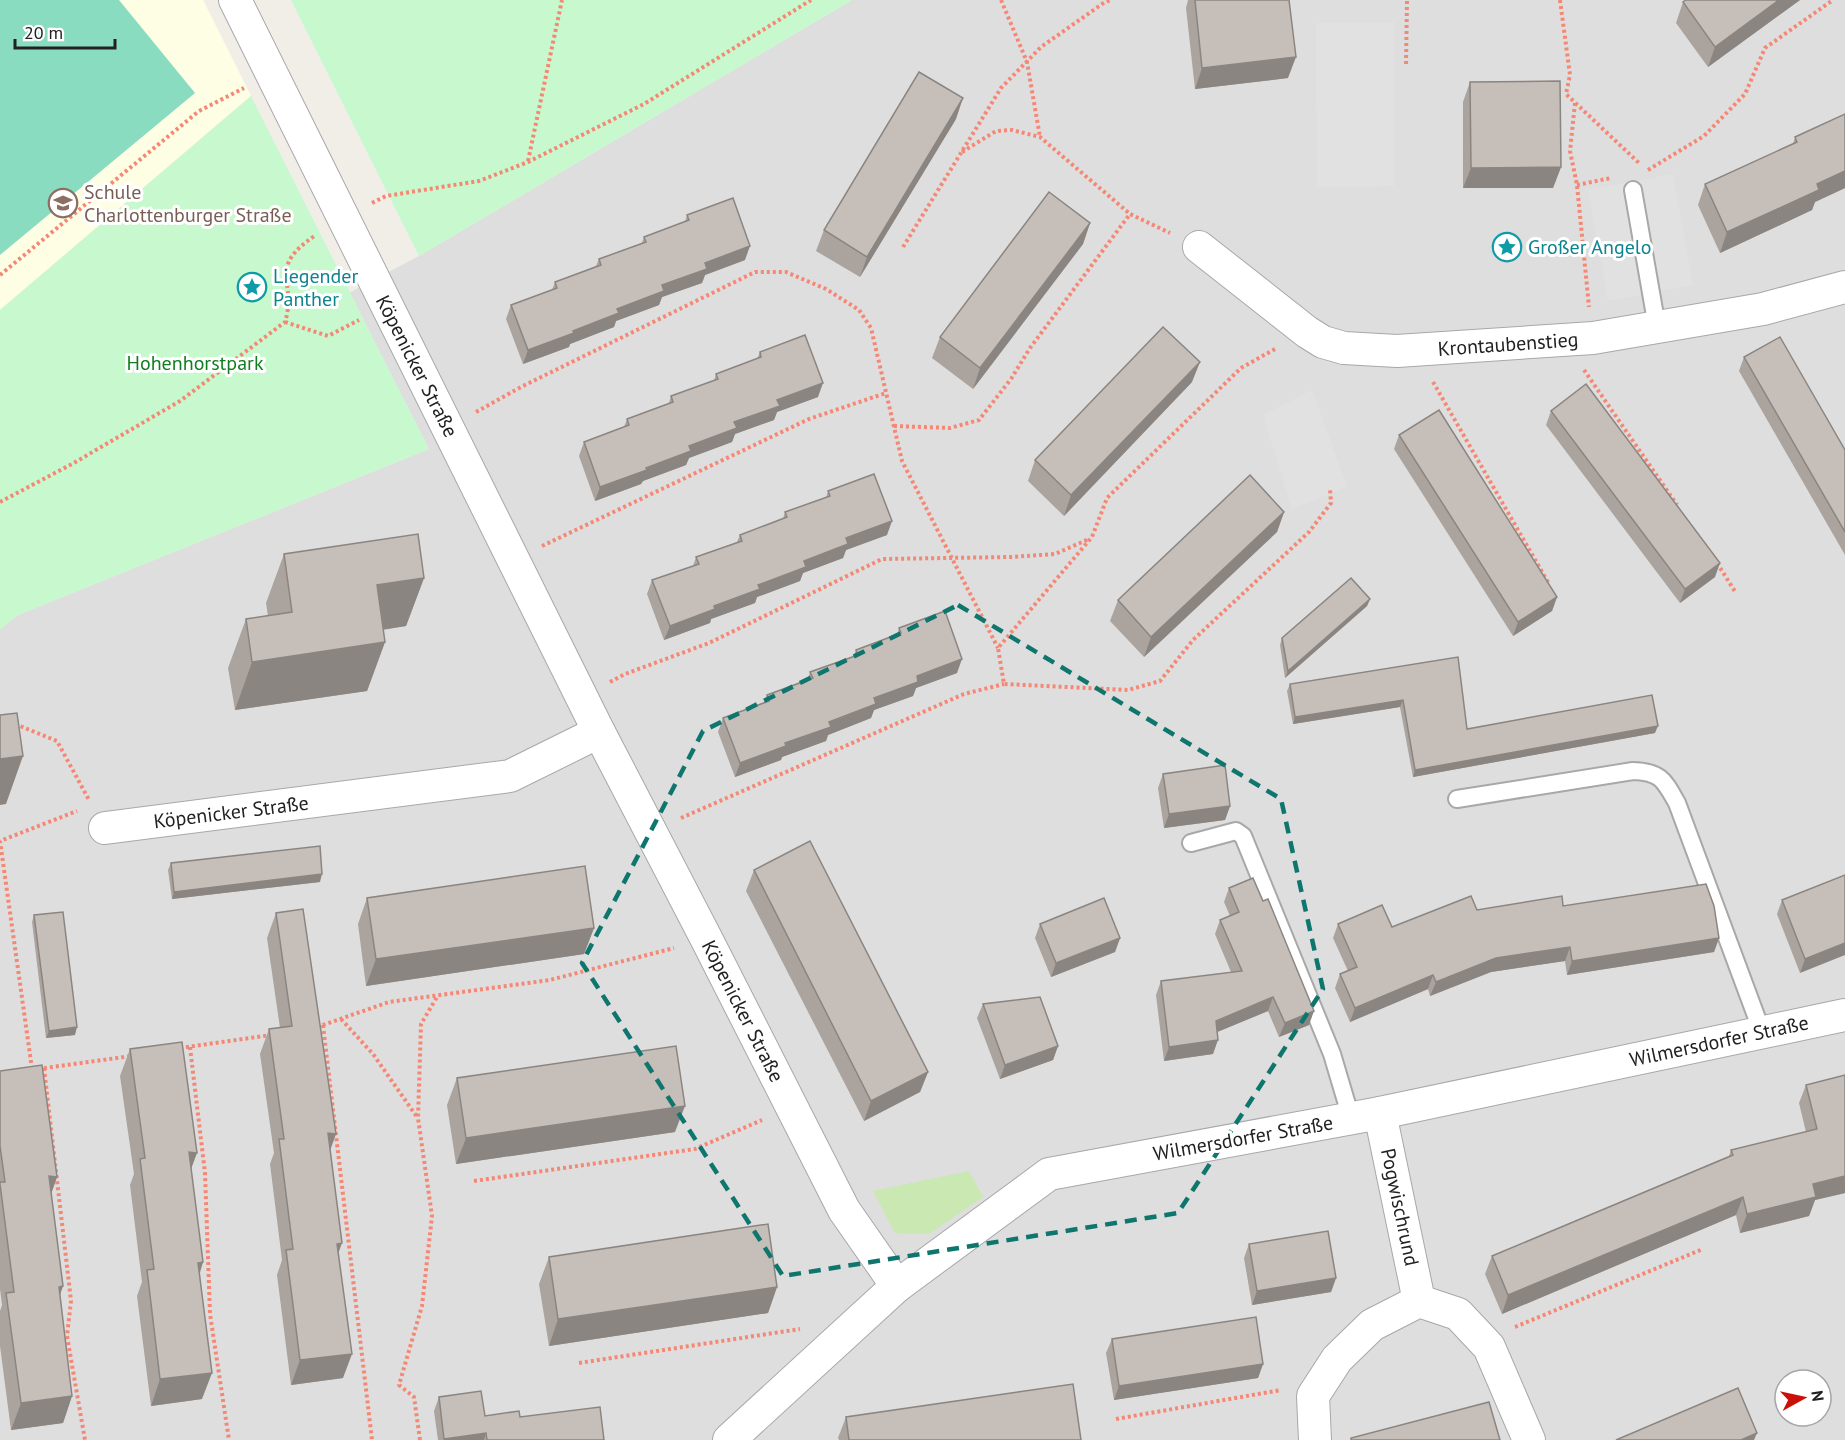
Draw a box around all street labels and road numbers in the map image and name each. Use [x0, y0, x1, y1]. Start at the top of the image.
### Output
street label: Köpenicker Straße [370, 291, 464, 441]
street label: Krontaubenstieg [1437, 326, 1579, 362]
street label: Köpenicker Straße [152, 790, 310, 834]
street label: Köpenicker Straße [696, 936, 790, 1086]
street label: Wilmersdorfer Straße [1627, 1009, 1811, 1073]
street label: Wilmersdorfer Straße [1151, 1109, 1335, 1167]
street label: Pogwischrund [1375, 1146, 1425, 1268]

